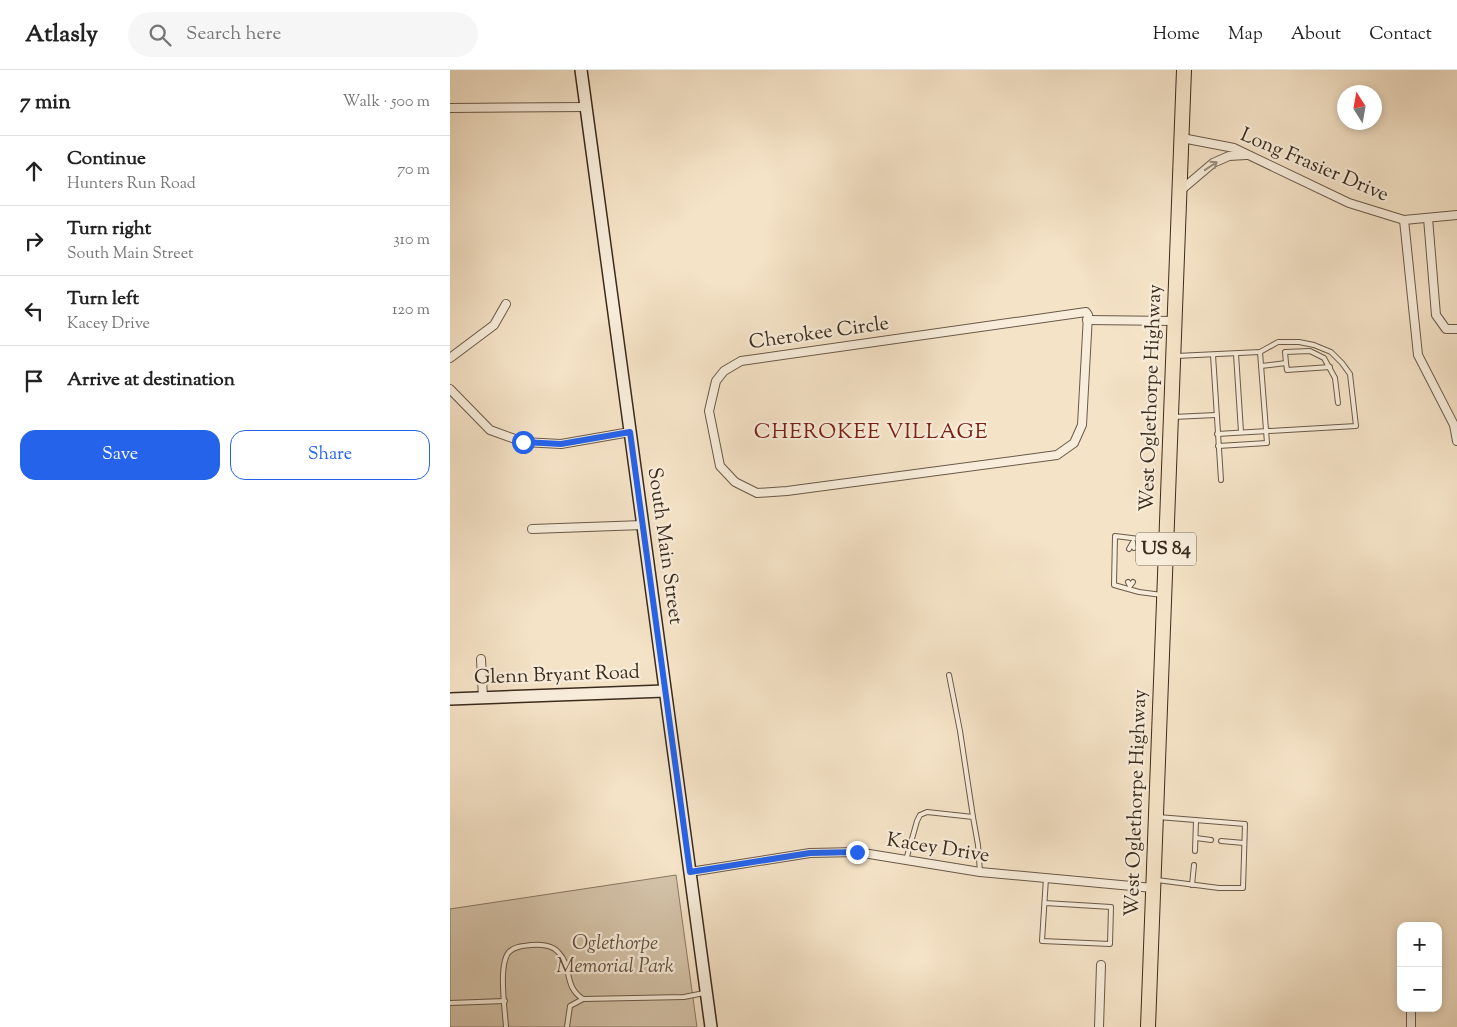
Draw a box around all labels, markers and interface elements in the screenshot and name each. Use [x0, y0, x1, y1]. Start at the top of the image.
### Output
search box [128, 12, 478, 57]
text: Atlasly [25, 18, 98, 52]
icon: search [146, 21, 174, 49]
text: Search here [186, 21, 281, 48]
text: Home [1153, 22, 1200, 48]
text: Map [1228, 22, 1263, 48]
text: About [1291, 22, 1341, 48]
text: Contact [1369, 22, 1432, 48]
north arrow [1337, 85, 1382, 130]
text: 7 min [20, 88, 71, 118]
text: Walk · 500 m [343, 91, 430, 114]
street label: Long Frasier Drive [1235, 122, 1393, 210]
text: Continue [67, 146, 146, 173]
icon: ahead [20, 157, 48, 185]
text: 70 m [397, 159, 430, 182]
one-way arrow [1204, 161, 1218, 171]
text: Hunters Run Road [67, 173, 196, 196]
text: Turn right [67, 216, 151, 243]
icon: right [20, 227, 48, 255]
text: 310 m [393, 229, 430, 252]
text: South Main Street [67, 243, 194, 266]
street label: West Oglethorpe Highway [1134, 284, 1170, 512]
text: Turn left [67, 286, 139, 313]
icon: left [20, 297, 48, 325]
text: 120 m [392, 299, 430, 322]
street label: Cherokee Circle [747, 310, 891, 358]
text: Kacey Drive [67, 313, 150, 336]
icon: arrive [20, 367, 48, 395]
text: Arrive at destination [67, 367, 235, 394]
district label: CHEROKEE VILLAGE [754, 418, 988, 448]
button: Save [20, 430, 220, 480]
button: Share [230, 430, 430, 480]
route start [512, 431, 535, 454]
street label: South Main Street [639, 466, 689, 627]
road number: US 84 [1136, 532, 1196, 566]
street label: Glenn Bryant Road [474, 659, 640, 693]
street label: West Oglethorpe Highway [1119, 689, 1155, 917]
street label: Kacey Drive [884, 827, 992, 871]
route end [846, 841, 869, 864]
map controls [1397, 922, 1442, 1012]
button: + [1397, 922, 1442, 967]
park label: Oglethorpe Memorial Park [556, 930, 674, 982]
button: − [1397, 967, 1442, 1012]

